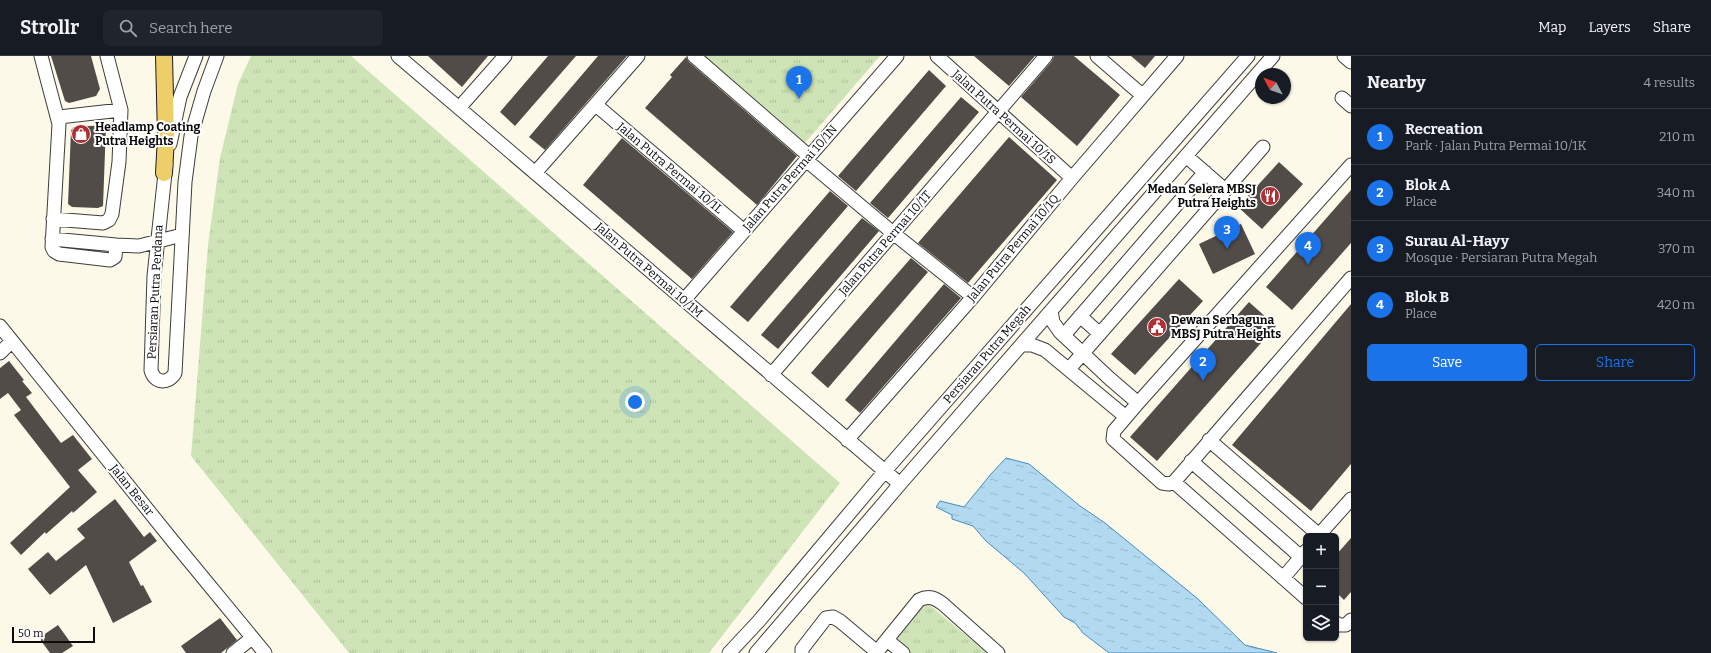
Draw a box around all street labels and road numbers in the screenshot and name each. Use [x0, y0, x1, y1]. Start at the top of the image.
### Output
street label: Jalan Putra Permai 10/1S [949, 66, 1058, 167]
street label: Jalan Putra Permai 10/1L [614, 119, 726, 216]
street label: Jalan Putra Permai 10/1N [739, 122, 840, 235]
street label: Jalan Putra Permai 10/1T [835, 188, 934, 299]
street label: Jalan Putra Permai 10/1Q [963, 191, 1063, 305]
street label: Jalan Putra Permai 10/1M [592, 219, 706, 321]
street label: Persiaran Putra Perdana [144, 224, 166, 360]
street label: Persiaran Putra Megah [940, 301, 1034, 406]
street label: Jalan Besar [106, 461, 157, 519]

